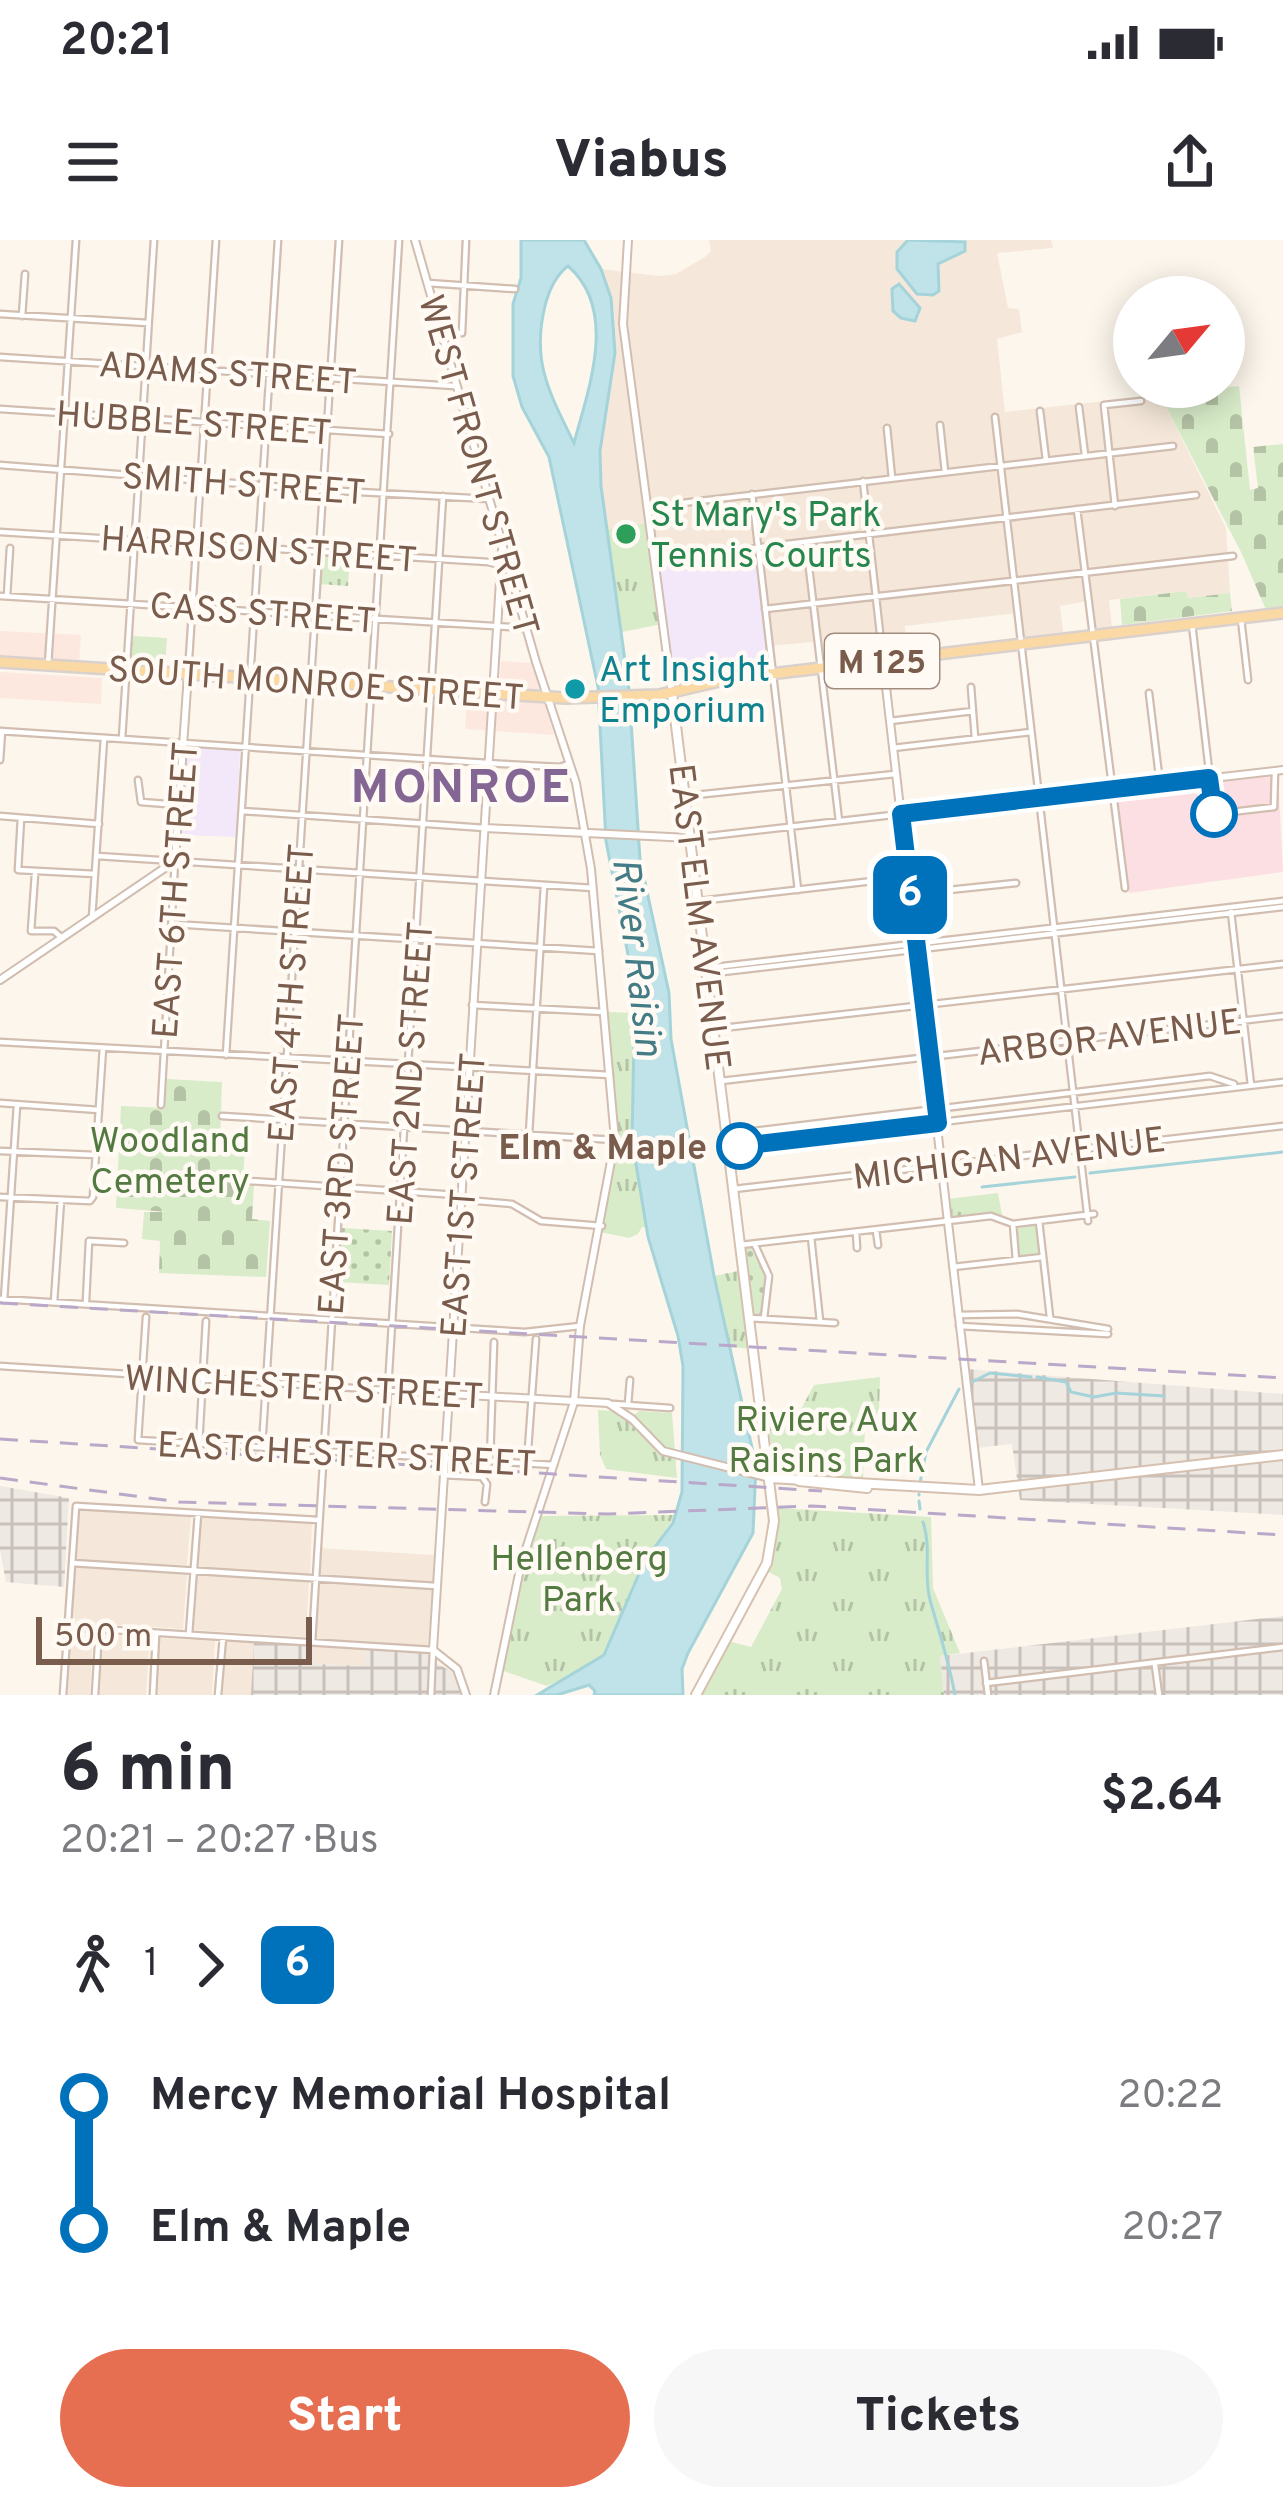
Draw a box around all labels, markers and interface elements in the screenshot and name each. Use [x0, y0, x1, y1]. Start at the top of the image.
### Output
text: 20:21 [60, 14, 174, 71]
text: Viabus [554, 128, 729, 197]
icon: menu [60, 129, 126, 195]
icon: share [1157, 129, 1223, 195]
north arrow [1113, 276, 1245, 408]
map controls [1113, 276, 1245, 408]
street label: WEST FRONT STREET [405, 290, 547, 642]
street label: ADAMS STREET [97, 344, 358, 408]
street label: HUBBLE STREET [54, 393, 333, 459]
street label: SMITH STREET [120, 456, 367, 518]
place label: St Mary's Park Tennis Courts [650, 494, 881, 581]
street label: HARRISON STREET [99, 518, 419, 586]
marker: St Mary's Park Tennis Courts [613, 521, 639, 547]
street label: CASS STREET [148, 585, 378, 647]
road number: M 125 [825, 634, 939, 688]
street label: SOUTH MONROE STREET [106, 649, 525, 723]
place label: Art Insight Emporium [599, 649, 770, 736]
marker: Art Insight Emporium [562, 676, 588, 702]
street label: EAST 6TH STREET [145, 740, 211, 1041]
district label: MONROE [350, 760, 574, 820]
street label: EAST ELM AVENUE [655, 761, 739, 1074]
unlabelled marker [1192, 792, 1236, 836]
street label: EAST 4TH STREET [261, 842, 327, 1144]
water label: River Raisin [598, 855, 671, 1060]
line badge: 6 [871, 856, 949, 934]
text: 6 [897, 868, 923, 921]
street label: EAST 2ND STREET [379, 920, 447, 1227]
street label: ARBOR AVENUE [975, 1001, 1244, 1079]
street label: EAST 3RD STREET [311, 1012, 377, 1317]
street label: EAST 1ST STREET [433, 1051, 499, 1340]
street label: MICHIGAN AVENUE [851, 1119, 1168, 1203]
park label: Woodland Cemetery [90, 1120, 250, 1207]
marker: Elm & Maple [718, 1124, 762, 1168]
place label: Elm & Maple [498, 1127, 707, 1173]
street label: WINCHESTER STREET [123, 1358, 485, 1422]
park label: Riviere Aux Raisins Park [728, 1399, 926, 1486]
street label: EASTCHESTER STREET [156, 1424, 538, 1490]
park label: Hellenberg Park [490, 1538, 668, 1625]
scale bar [36, 1611, 312, 1664]
text: 500 m [54, 1617, 152, 1659]
text: 6 min [60, 1731, 235, 1814]
text: $2.64 [1101, 1769, 1223, 1826]
text: 20:21 – 20:27 · Bus [60, 1818, 378, 1867]
icon: walk [60, 1932, 126, 1998]
icon: forward [177, 1932, 243, 1998]
text: 6 [285, 1938, 310, 1991]
text: 1 [144, 1941, 159, 1990]
text: Mercy Memorial Hospital [150, 2069, 671, 2126]
text: 20:22 [1118, 2073, 1223, 2122]
text: Elm & Maple [150, 2201, 411, 2258]
text: 20:27 [1121, 2205, 1223, 2254]
button: Start [60, 2349, 630, 2487]
button: Tickets [654, 2349, 1223, 2487]

